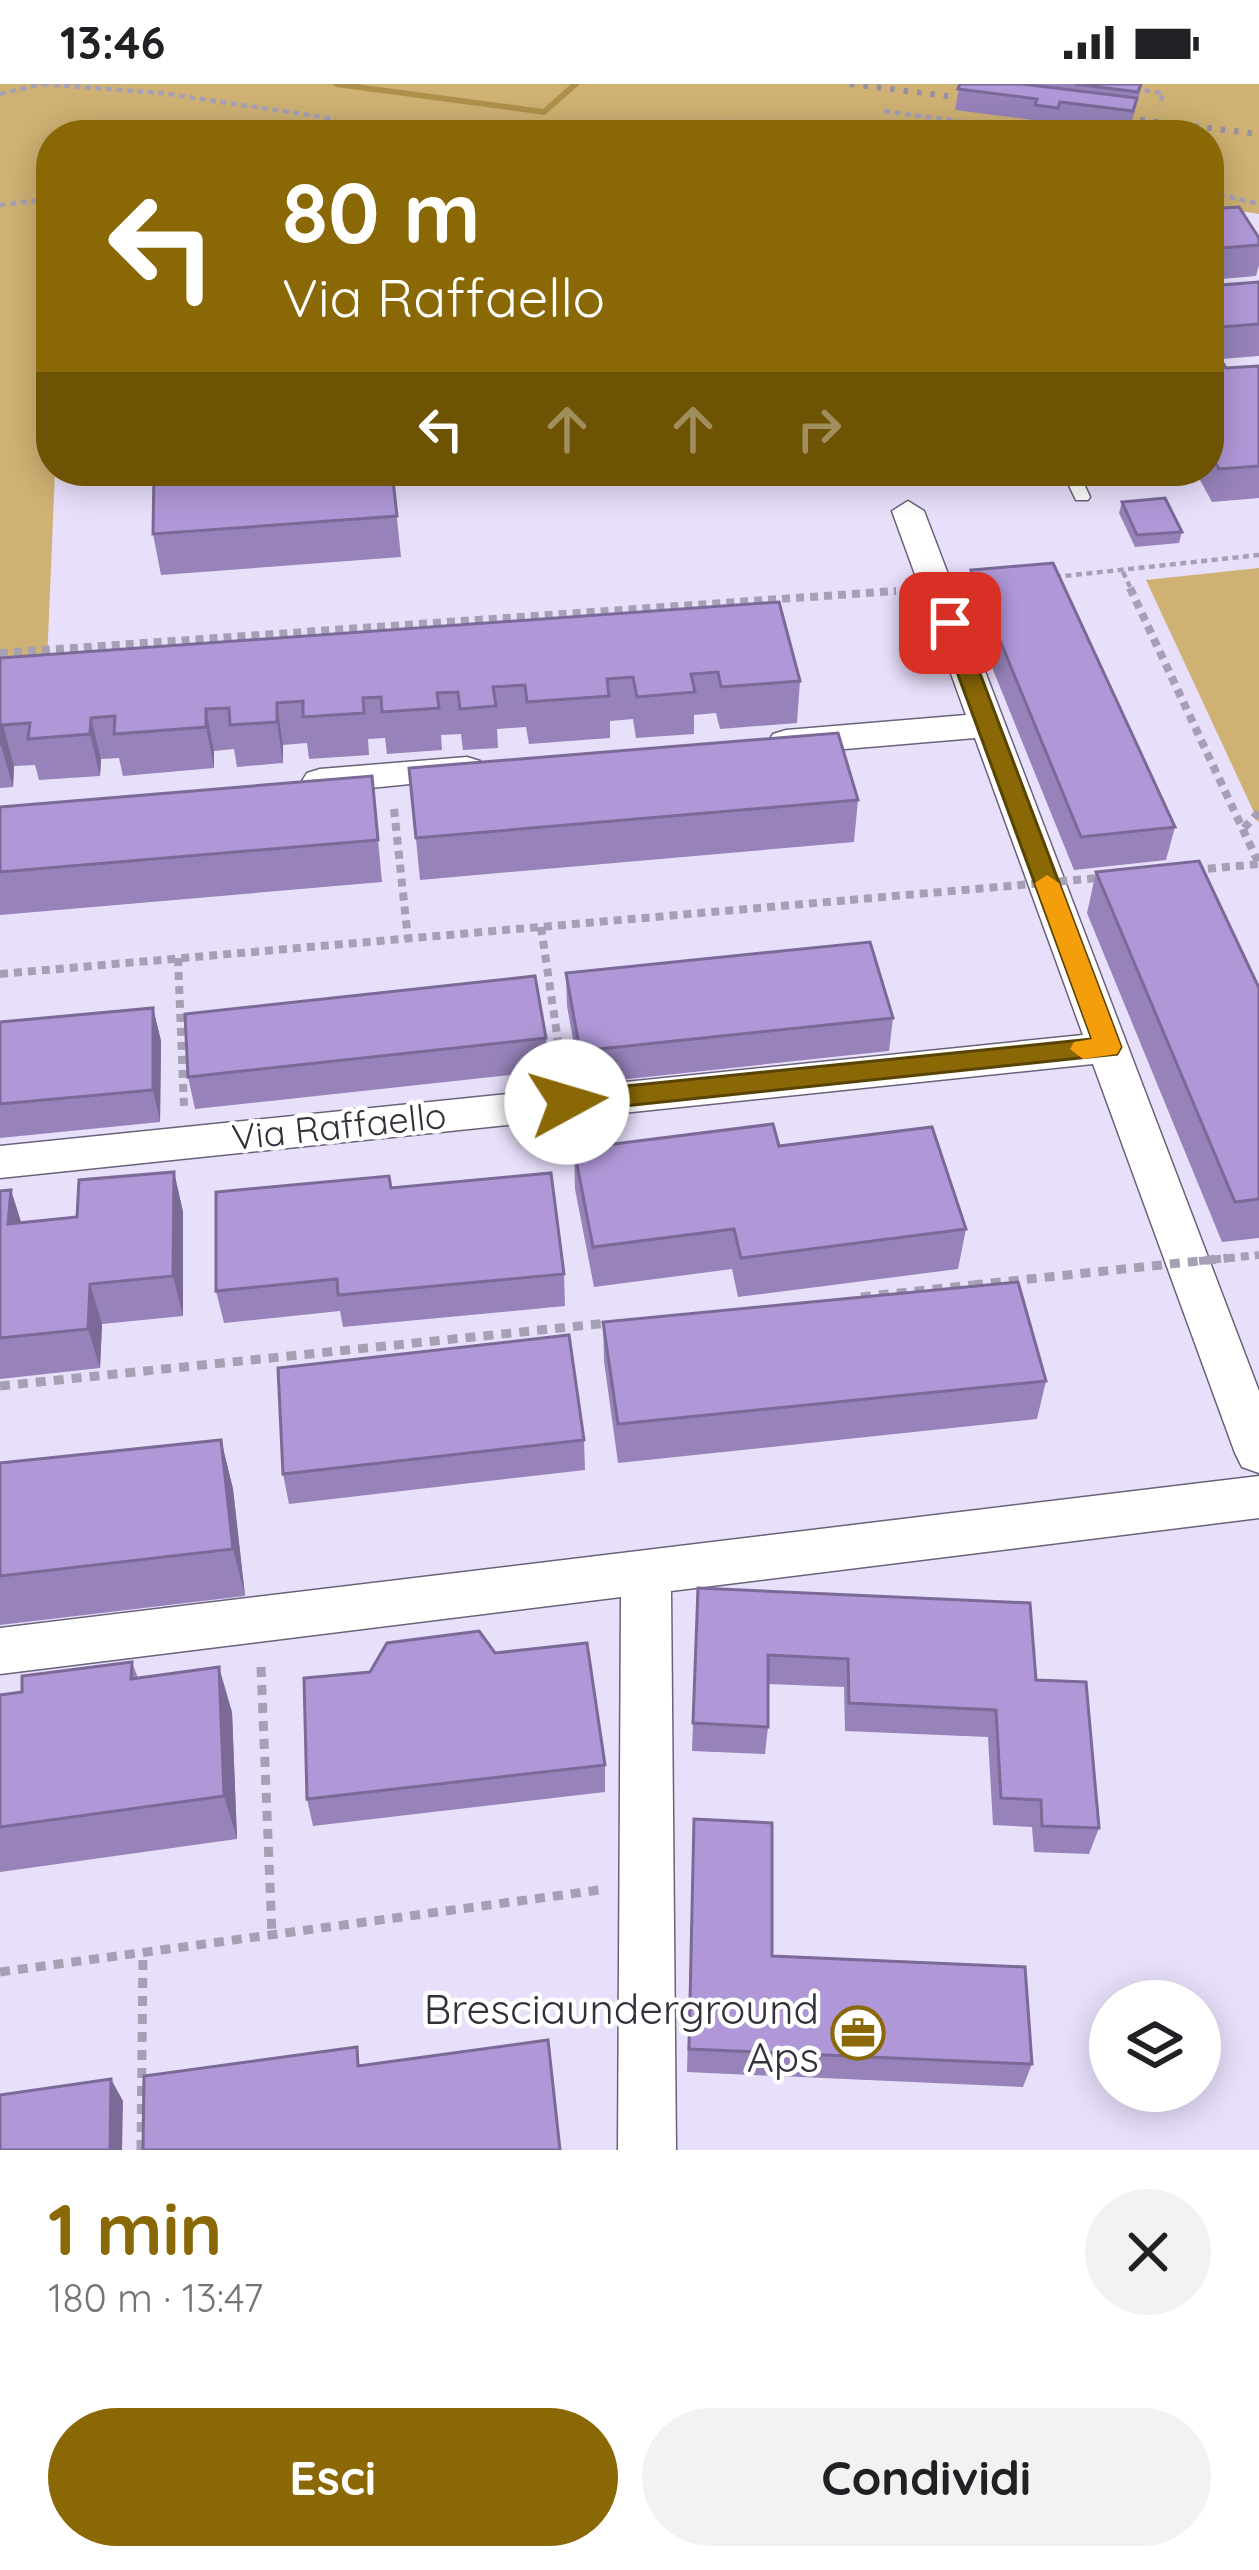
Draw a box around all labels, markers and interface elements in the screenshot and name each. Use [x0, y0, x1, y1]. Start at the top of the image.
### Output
text: 13:46 [60, 14, 165, 70]
text: 80 m [282, 159, 481, 264]
icon: left [84, 168, 240, 324]
text: Via Raffaello [282, 263, 605, 331]
icon: left [408, 396, 474, 462]
icon: ahead [534, 396, 600, 462]
icon: ahead [660, 396, 726, 462]
icon: right [786, 396, 852, 462]
pin [899, 572, 1001, 674]
icon: arrive [917, 590, 983, 656]
position arrow [504, 1039, 630, 1165]
street label: Via Raffaello [229, 1092, 448, 1159]
map controls [1089, 1980, 1221, 2112]
button: layers [1089, 1980, 1221, 2112]
place label: Bresciaunderground Aps [424, 1982, 819, 2083]
office icon: Bresciaunderground Aps [830, 2005, 886, 2061]
text: 1 min [48, 2183, 222, 2273]
button: close [1085, 2189, 1211, 2315]
text: 180 m · 13:47 [48, 2273, 263, 2322]
button: Esci [48, 2408, 618, 2546]
button: Condividi [642, 2408, 1211, 2546]

